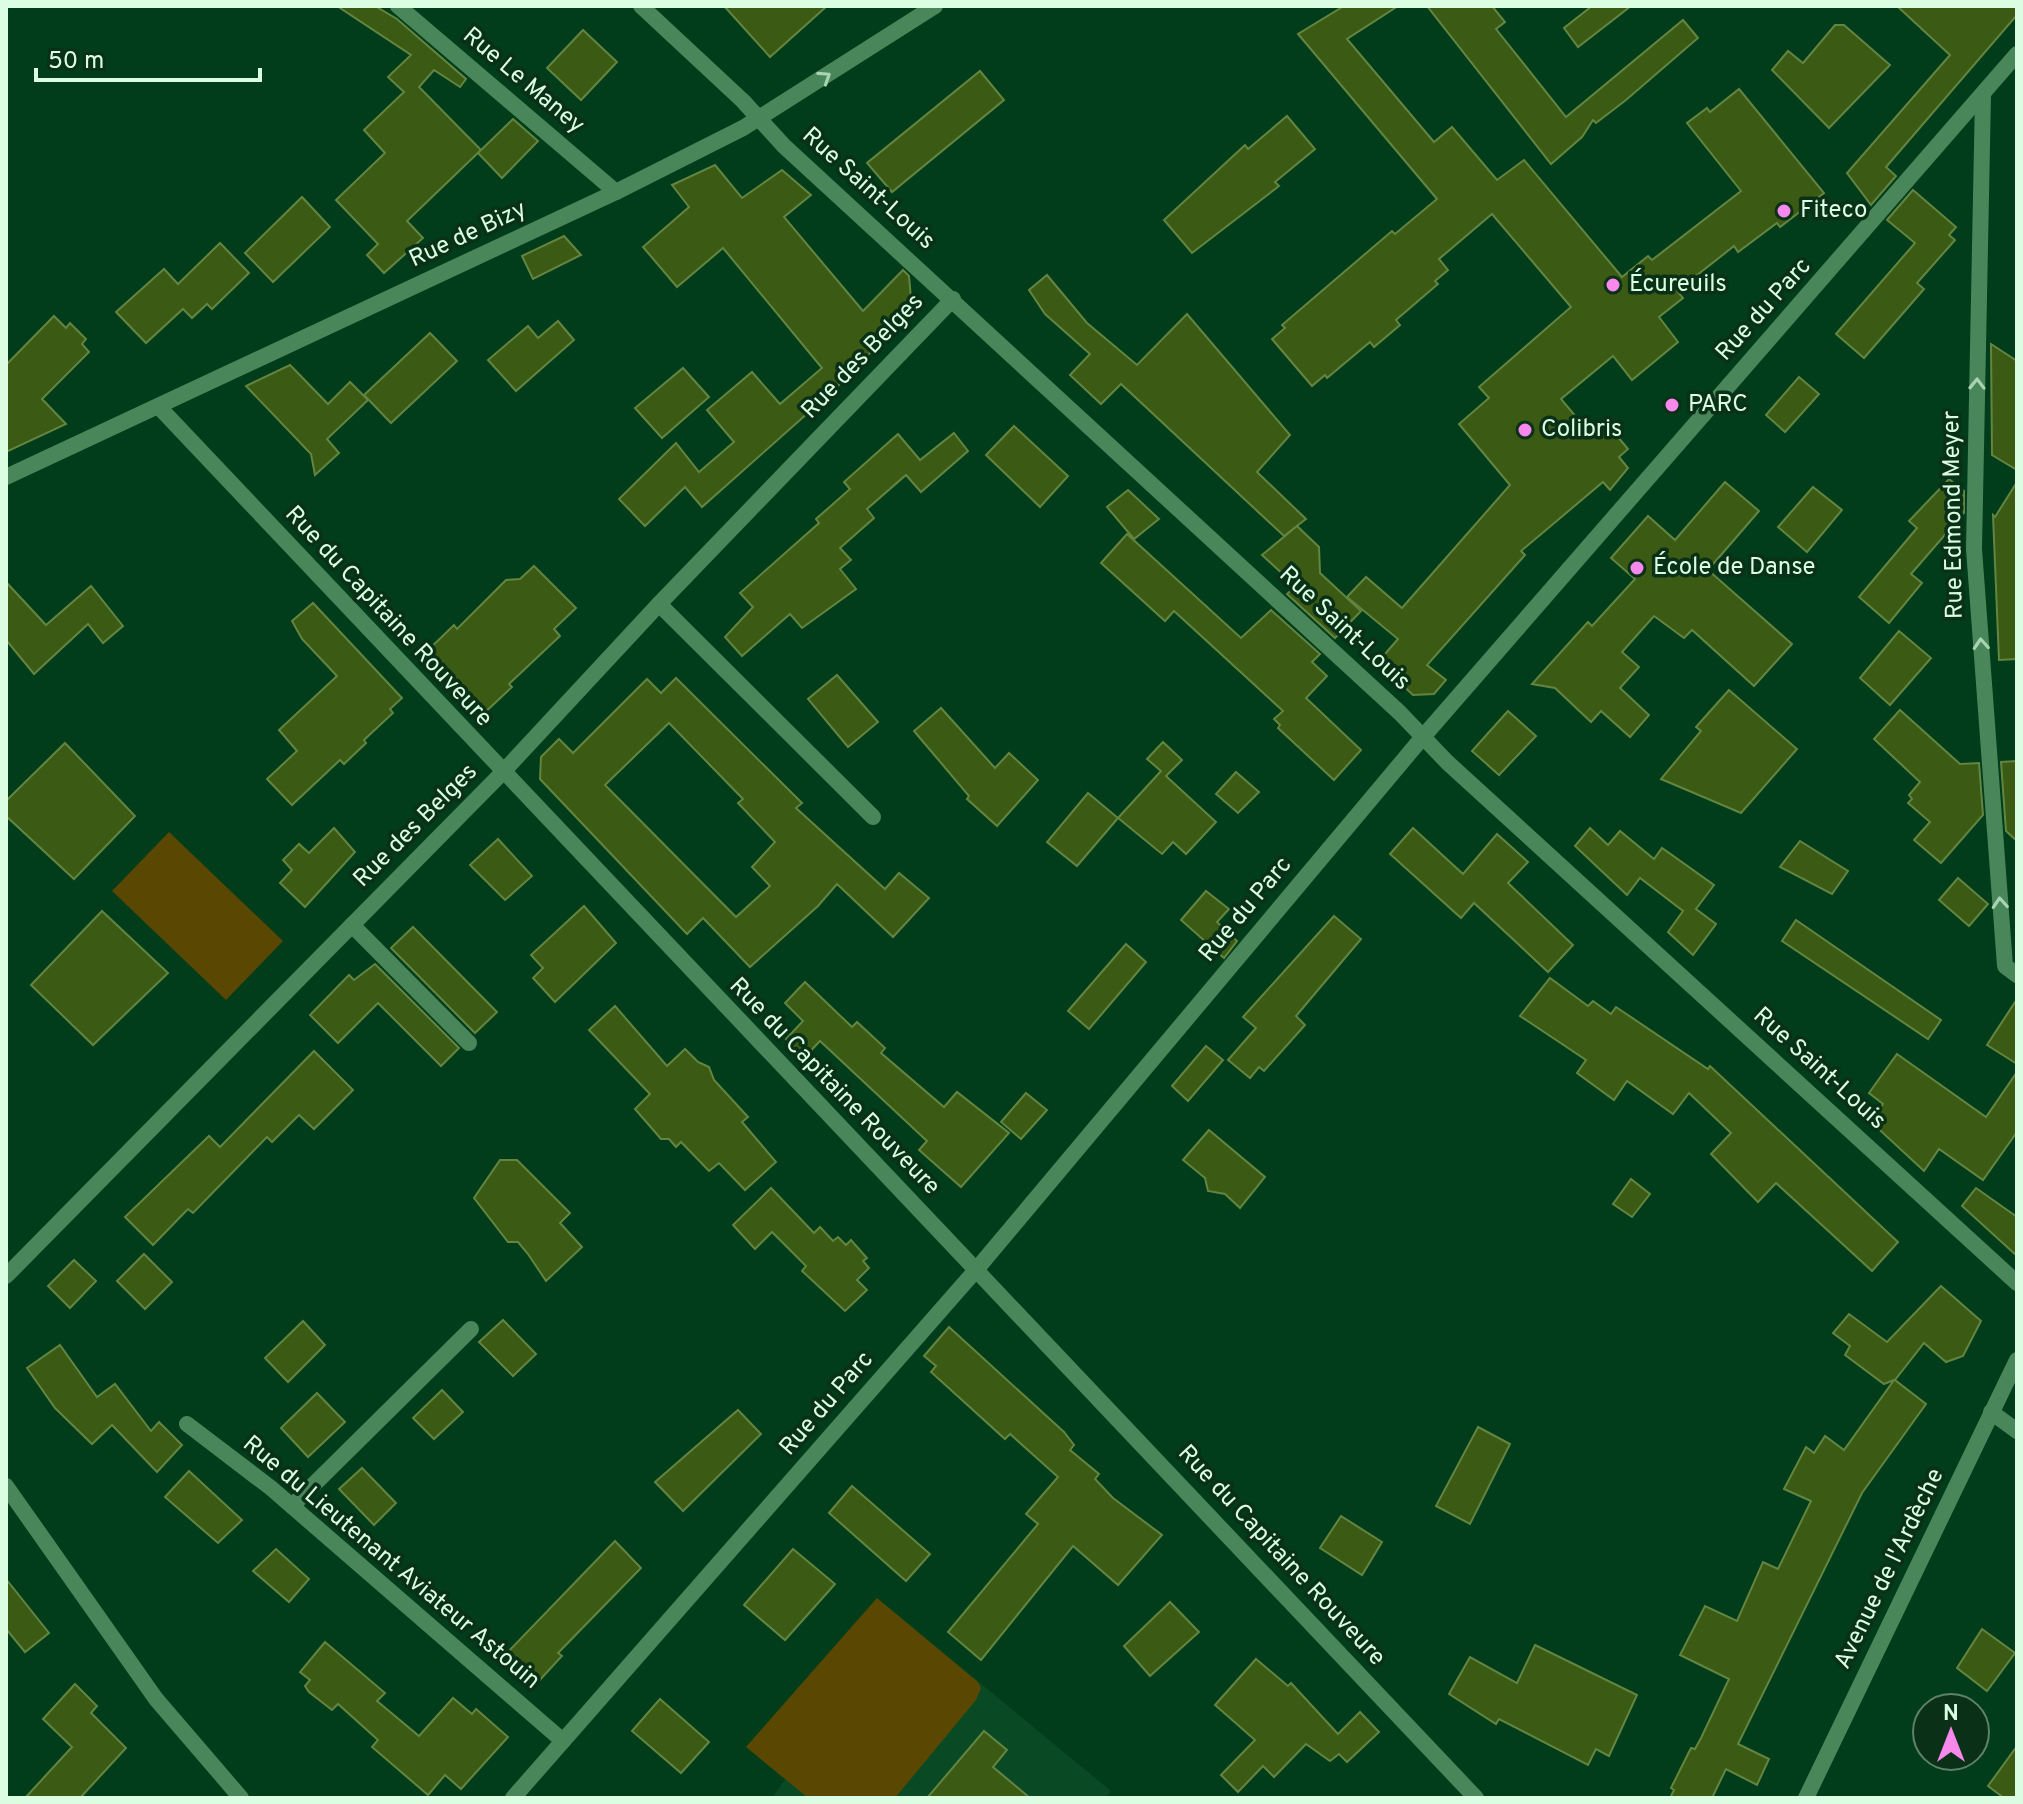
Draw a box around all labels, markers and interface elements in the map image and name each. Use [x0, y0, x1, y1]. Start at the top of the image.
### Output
street label: Rue Le Maney [456, 21, 590, 141]
scale bar [36, 32, 260, 82]
text: 50 m [48, 47, 104, 77]
one-way arrow [816, 72, 831, 87]
street label: Rue Saint-Louis [795, 121, 941, 257]
street label: Rue de Bizy [405, 195, 531, 275]
place label: Fiteco [1800, 196, 1867, 226]
marker: Fiteco [1775, 202, 1793, 220]
street label: Rue du Parc [1710, 252, 1818, 368]
place label: Écureuils [1629, 268, 1727, 300]
marker: Écureuils [1604, 276, 1622, 294]
street label: Rue des Belges [796, 288, 930, 426]
one-way arrow [1968, 377, 1986, 390]
place label: PARC [1688, 390, 1748, 420]
marker: PARC [1663, 396, 1681, 414]
street label: Rue Edmond Meyer [1937, 411, 1971, 619]
place label: Colibris [1541, 415, 1622, 445]
marker: Colibris [1516, 421, 1534, 439]
street label: Rue du Capitaine Rouveure [278, 500, 498, 734]
place label: École de Danse [1653, 551, 1815, 583]
marker: École de Danse [1628, 559, 1646, 577]
street label: Rue Saint-Louis [1272, 560, 1416, 698]
one-way arrow [1973, 637, 1990, 650]
street label: Rue des Belges [348, 758, 484, 894]
street label: Rue du Parc [1193, 851, 1299, 969]
one-way arrow [1992, 896, 2009, 909]
street label: Rue du Capitaine Rouveure [722, 972, 946, 1202]
street label: Rue Saint-Louis [1746, 1001, 1892, 1137]
street label: Rue du Parc [774, 1346, 880, 1462]
street label: Rue du Lieutenant Aviateur Astouin [236, 1430, 546, 1696]
street label: Rue du Capitaine Rouveure [1171, 1439, 1391, 1673]
street label: Avenue de l'Ardèche [1828, 1464, 1952, 1674]
north arrow [1911, 1692, 1991, 1772]
text: N [1943, 1701, 1959, 1728]

